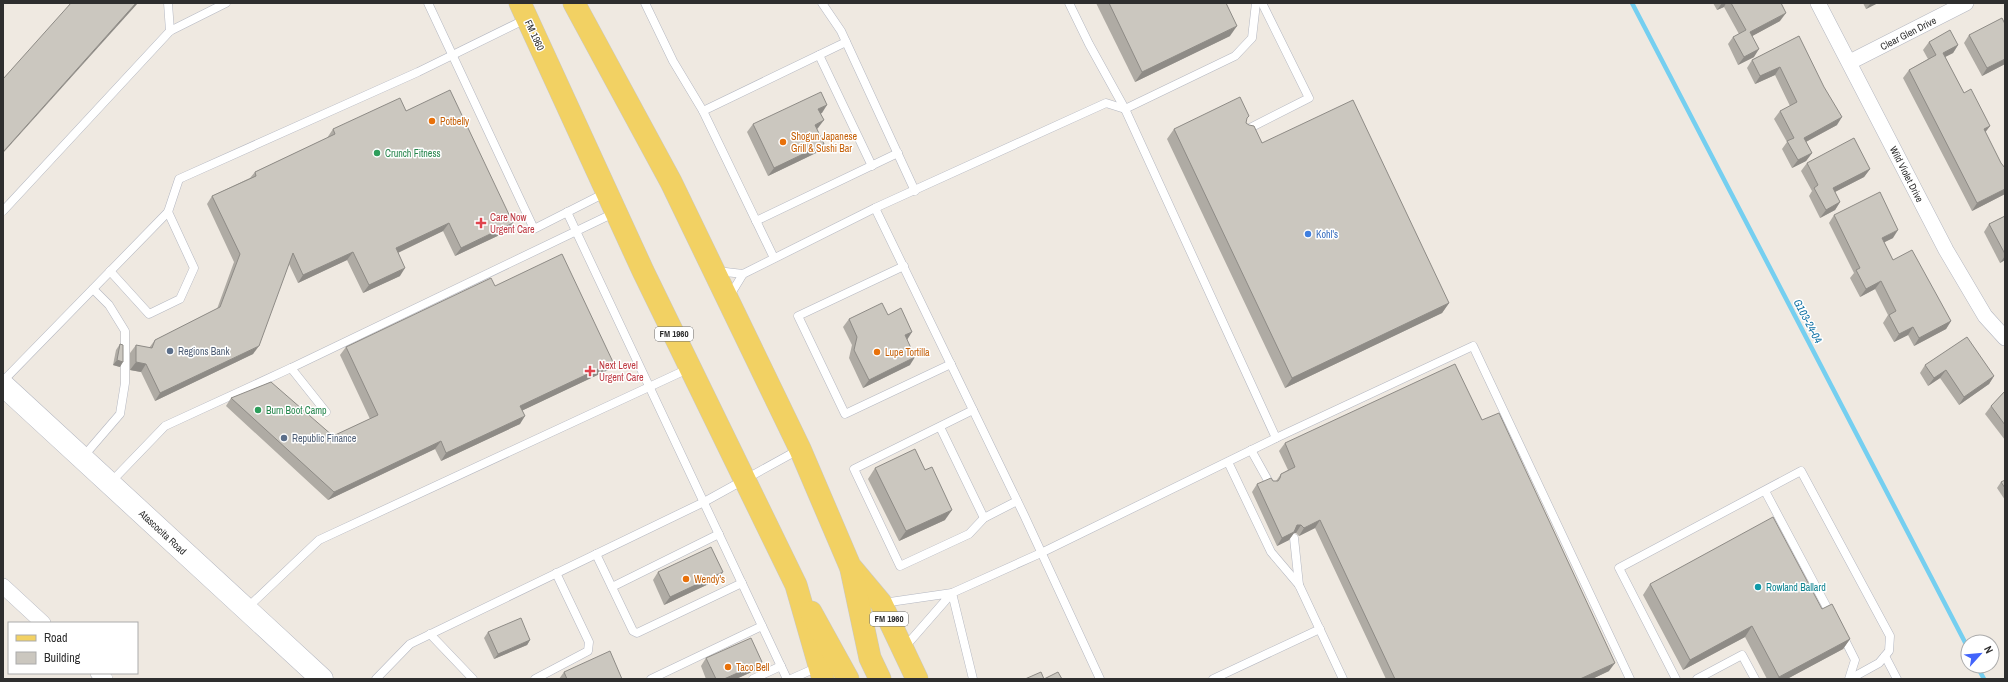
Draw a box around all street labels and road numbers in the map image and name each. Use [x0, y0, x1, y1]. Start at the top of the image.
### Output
street label: Clear Glen Drive [1878, 14, 1939, 53]
street label: FM 1960 [522, 18, 547, 53]
street label: Wild Violet Drive [1887, 144, 1926, 205]
road number: FM 1960 [655, 327, 693, 341]
street label: Atascocita Road [135, 506, 189, 558]
road number: FM 1960 [870, 612, 908, 626]

